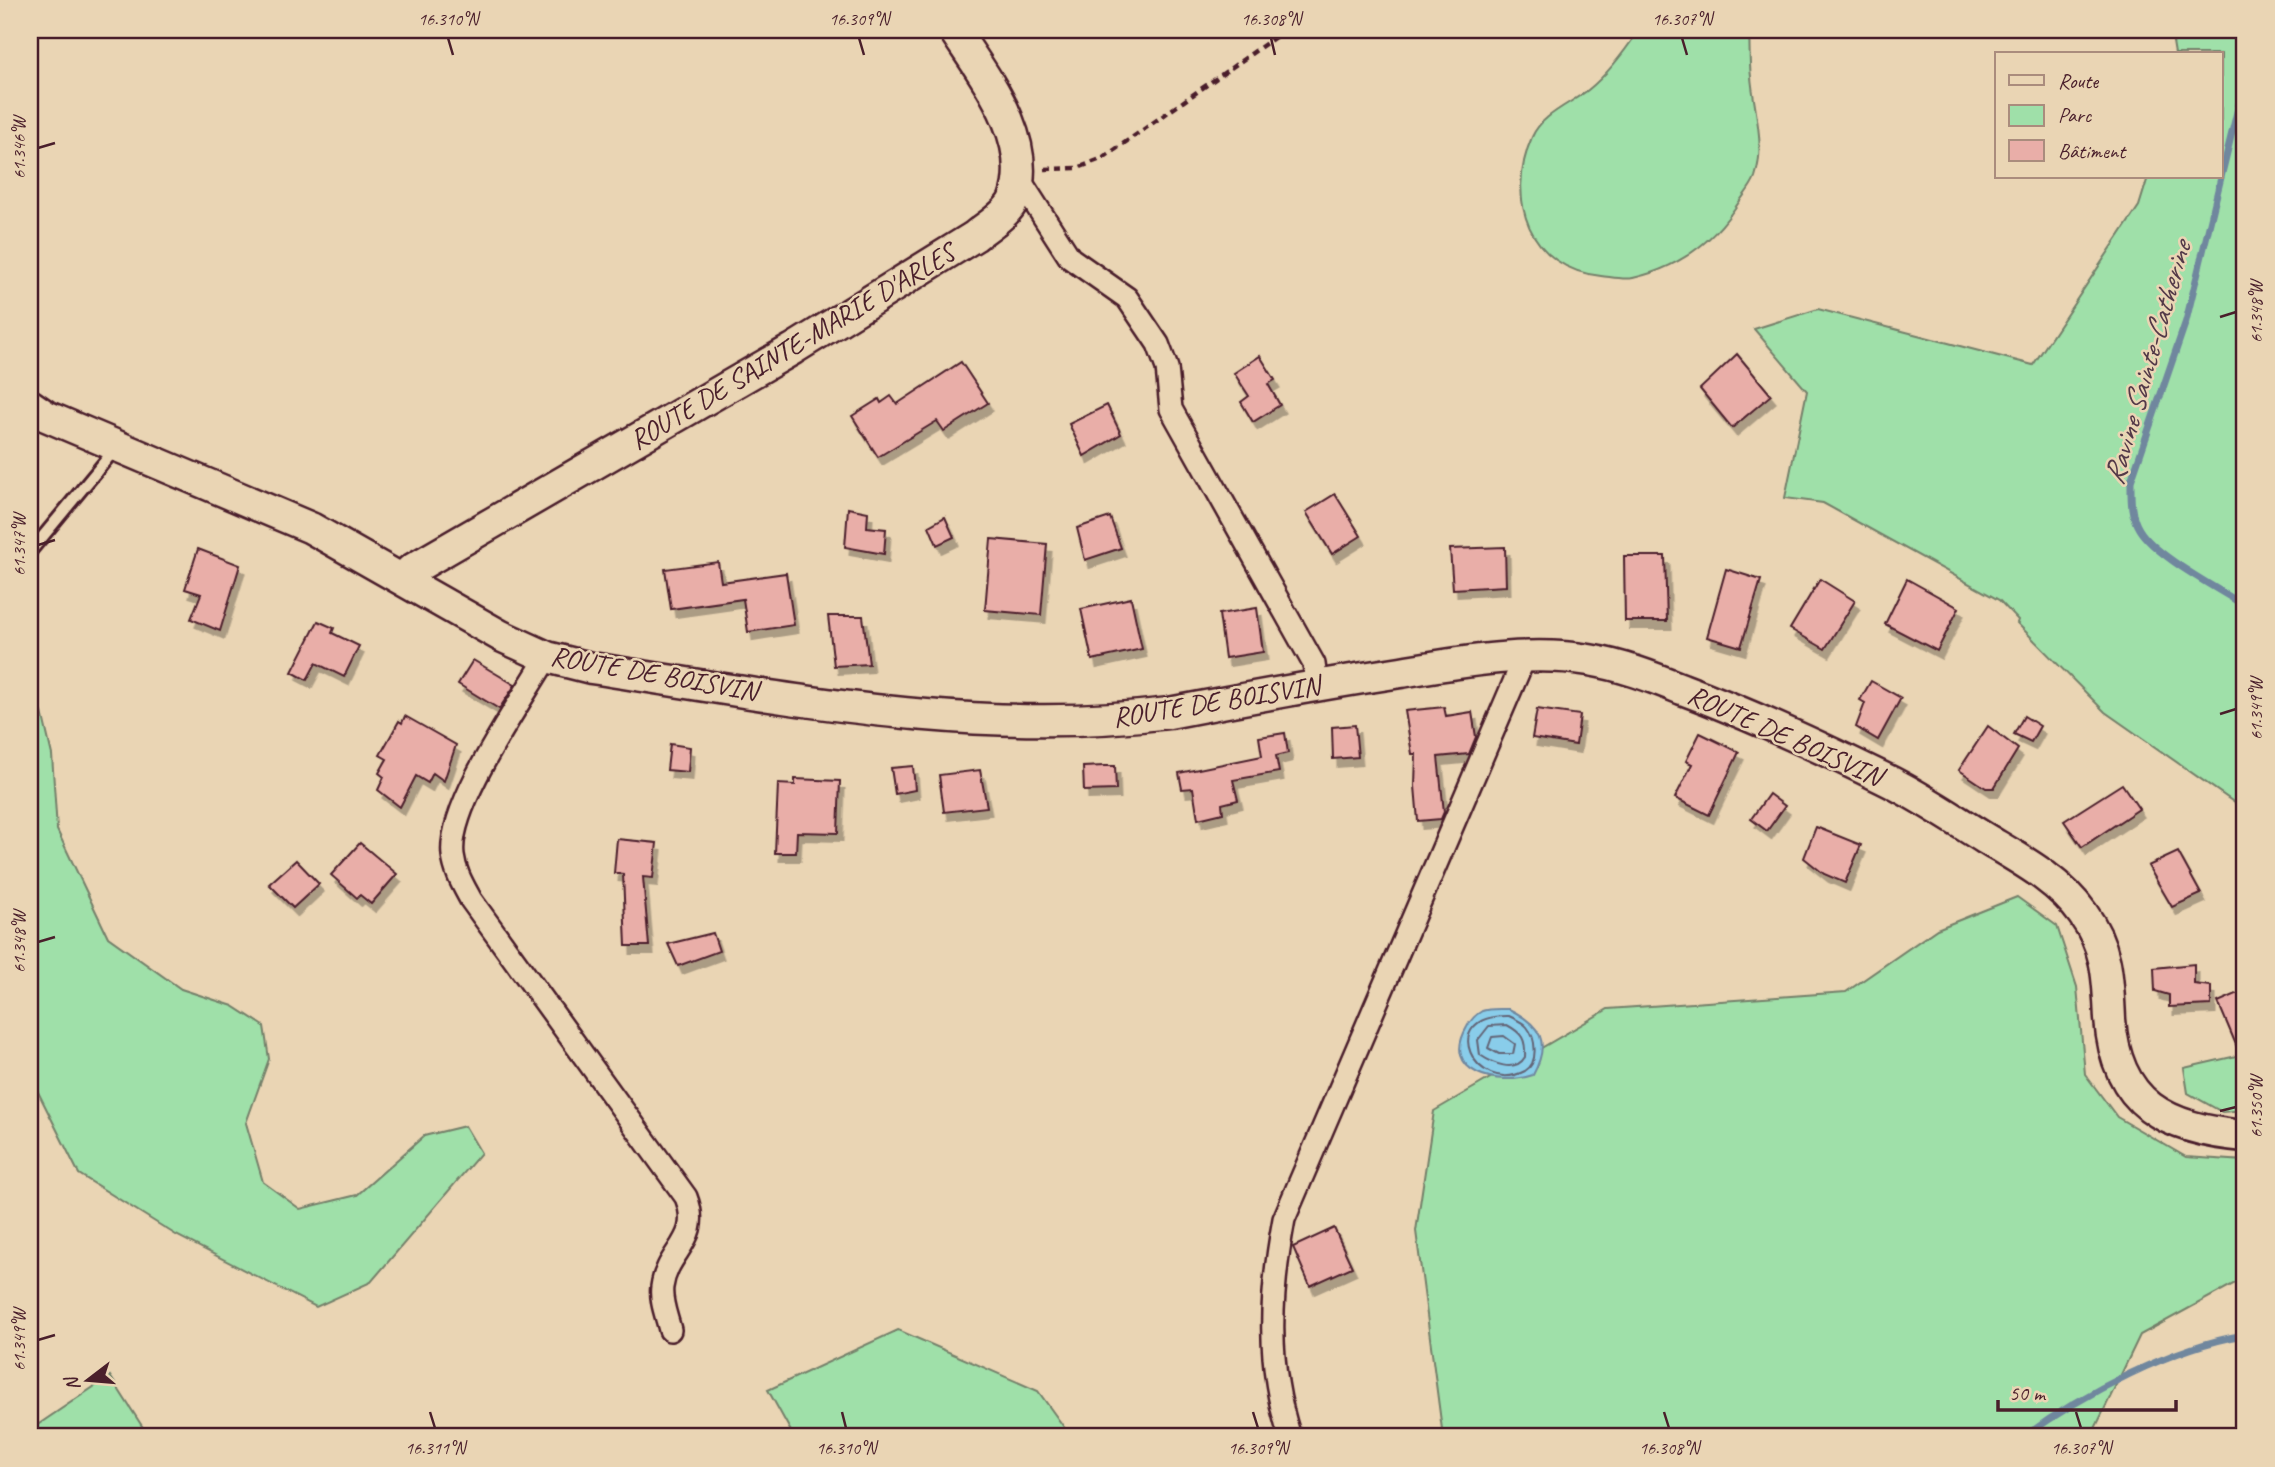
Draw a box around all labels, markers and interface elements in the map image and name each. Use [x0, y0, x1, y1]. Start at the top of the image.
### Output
text: 16.310°N [418, 8, 481, 30]
text: 16.309°N [829, 8, 892, 30]
text: 16.308°N [1241, 8, 1304, 30]
text: 16.307°N [1652, 8, 1715, 30]
legend [1995, 52, 2222, 178]
text: Route [2058, 68, 2099, 94]
text: Parc [2058, 102, 2093, 128]
text: 61.346°W [8, 114, 30, 179]
text: Bâtiment [2058, 138, 2127, 164]
street label: ROUTE DE SAINTE-MARIE D'ARLES [623, 233, 965, 457]
water label: Ravine Sainte-Catherine [2094, 233, 2201, 489]
text: 61.348°W [2245, 278, 2267, 343]
text: 61.347°W [8, 511, 30, 576]
street label: ROUTE DE BOISVIN [548, 638, 764, 709]
street label: ROUTE DE BOISVIN [1110, 667, 1326, 735]
text: 61.349°W [2245, 675, 2267, 740]
street label: ROUTE DE BOISVIN [1682, 677, 1891, 795]
text: 61.348°W [8, 908, 30, 973]
text: 61.350°W [2245, 1073, 2267, 1138]
text: 61.349°W [8, 1306, 30, 1371]
north arrow [52, 1344, 122, 1414]
scale bar [1998, 1369, 2177, 1413]
text: N [59, 1372, 86, 1393]
text: 50 m [2009, 1380, 2047, 1406]
text: 16.311°N [405, 1437, 468, 1459]
text: 16.310°N [816, 1437, 879, 1459]
text: 16.309°N [1228, 1437, 1291, 1459]
text: 16.308°N [1639, 1437, 1702, 1459]
text: 16.307°N [2051, 1437, 2114, 1459]

